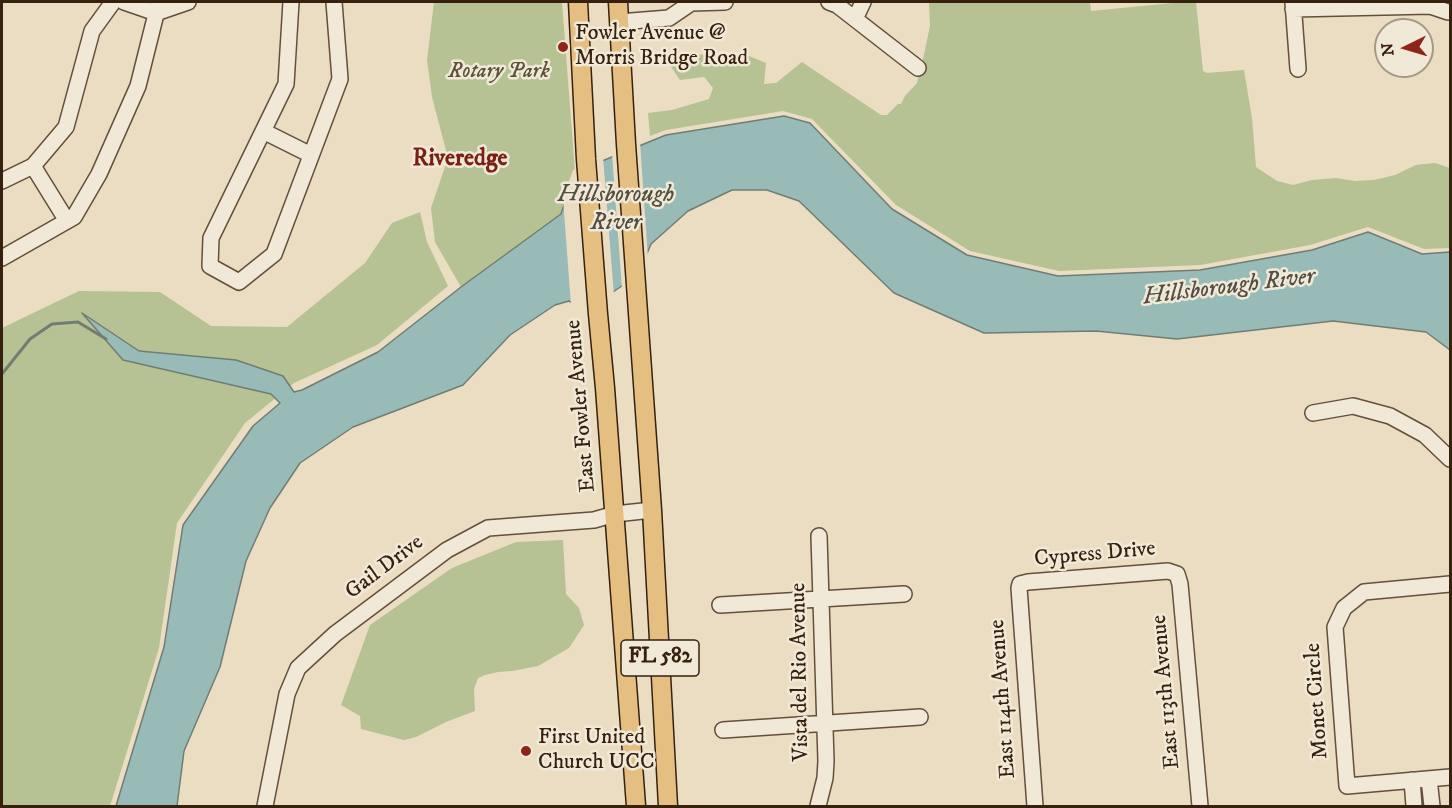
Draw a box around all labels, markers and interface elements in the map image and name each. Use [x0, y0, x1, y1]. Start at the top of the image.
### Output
north arrow [1374, 18, 1434, 78]
place label: Fowler Avenue @ Morris Bridge Road [575, 21, 748, 72]
marker: Fowler Avenue @ Morris Bridge Road [556, 40, 570, 54]
text: N [1378, 42, 1399, 57]
park label: Rotary Park [448, 59, 550, 85]
district label: Riveredge [412, 146, 508, 174]
water label: Hillsborough River [558, 182, 674, 238]
water label: Hillsborough River [1141, 263, 1317, 313]
street label: East Fowler Avenue [561, 319, 603, 493]
street label: Gail Drive [341, 530, 429, 606]
street label: Cypress Drive [1033, 537, 1157, 573]
street label: Vista del Rio Avenue [786, 583, 816, 761]
street label: East 113th Avenue [1147, 614, 1187, 770]
street label: East 114th Avenue [985, 618, 1023, 780]
road number: FL 582 [621, 640, 699, 676]
street label: Monet Circle [1301, 642, 1335, 760]
place label: First United Church UCC [538, 725, 655, 776]
marker: First United Church UCC [519, 744, 533, 758]

